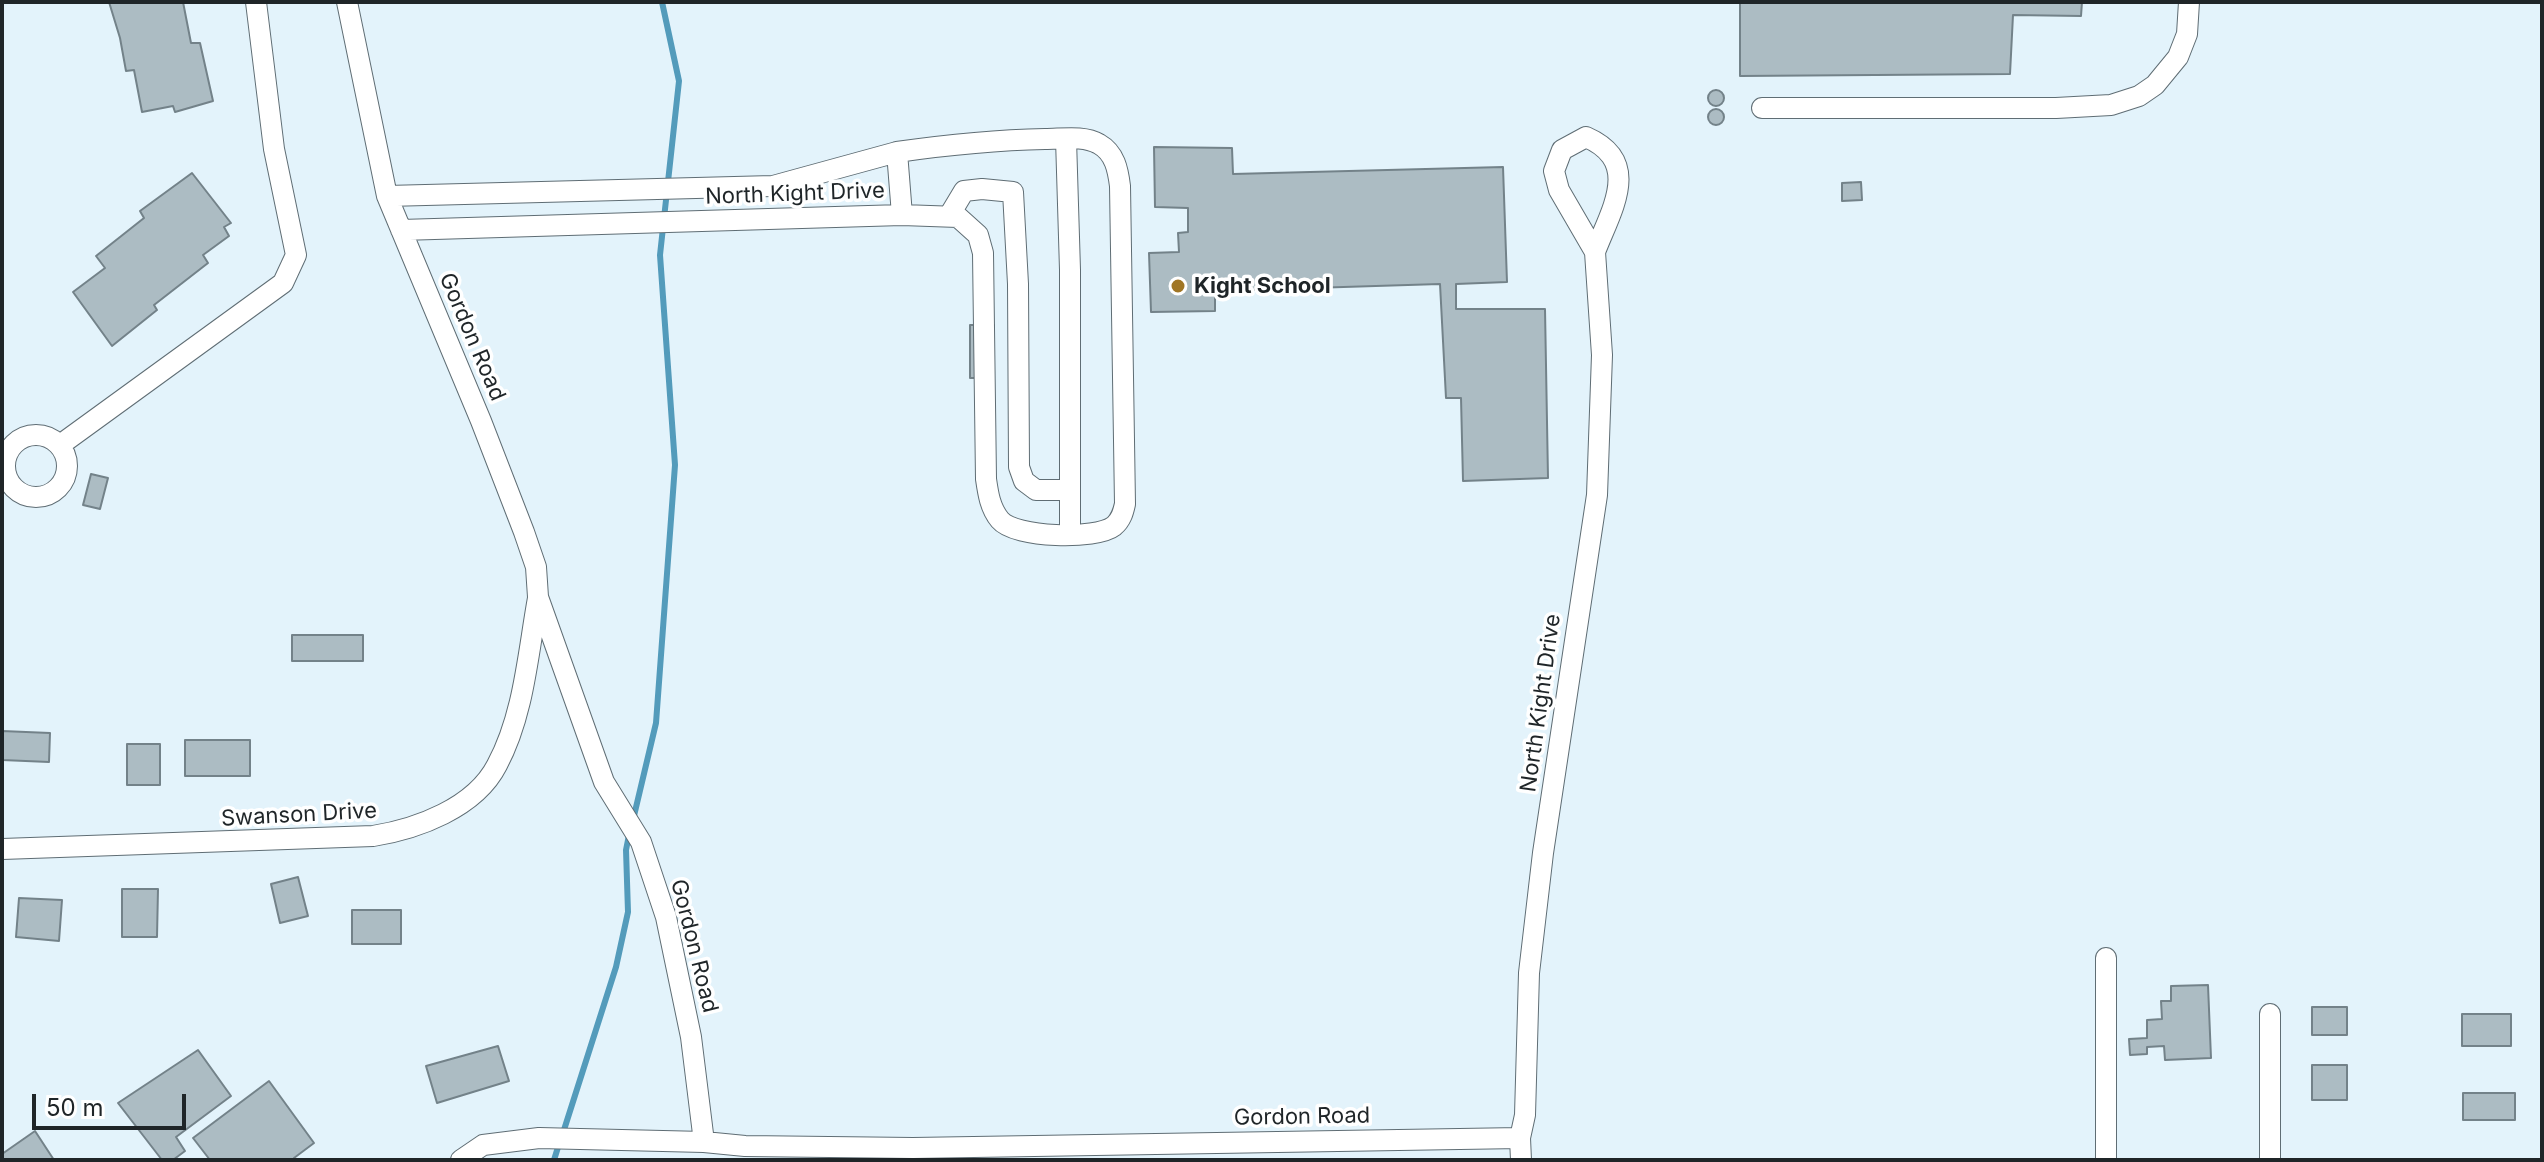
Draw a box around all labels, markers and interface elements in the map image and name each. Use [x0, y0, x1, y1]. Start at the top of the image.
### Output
street label: North Kight Drive [705, 178, 885, 210]
street label: Gordon Road [433, 269, 511, 405]
place label: Kight School [1194, 273, 1331, 299]
marker: Kight School [1169, 277, 1187, 295]
street label: North Kight Drive [1515, 612, 1567, 794]
street label: Swanson Drive [220, 798, 378, 832]
street label: Gordon Road [665, 877, 723, 1015]
scale bar [36, 1078, 190, 1128]
text: 50 m [46, 1093, 104, 1122]
street label: Gordon Road [1234, 1103, 1370, 1131]

